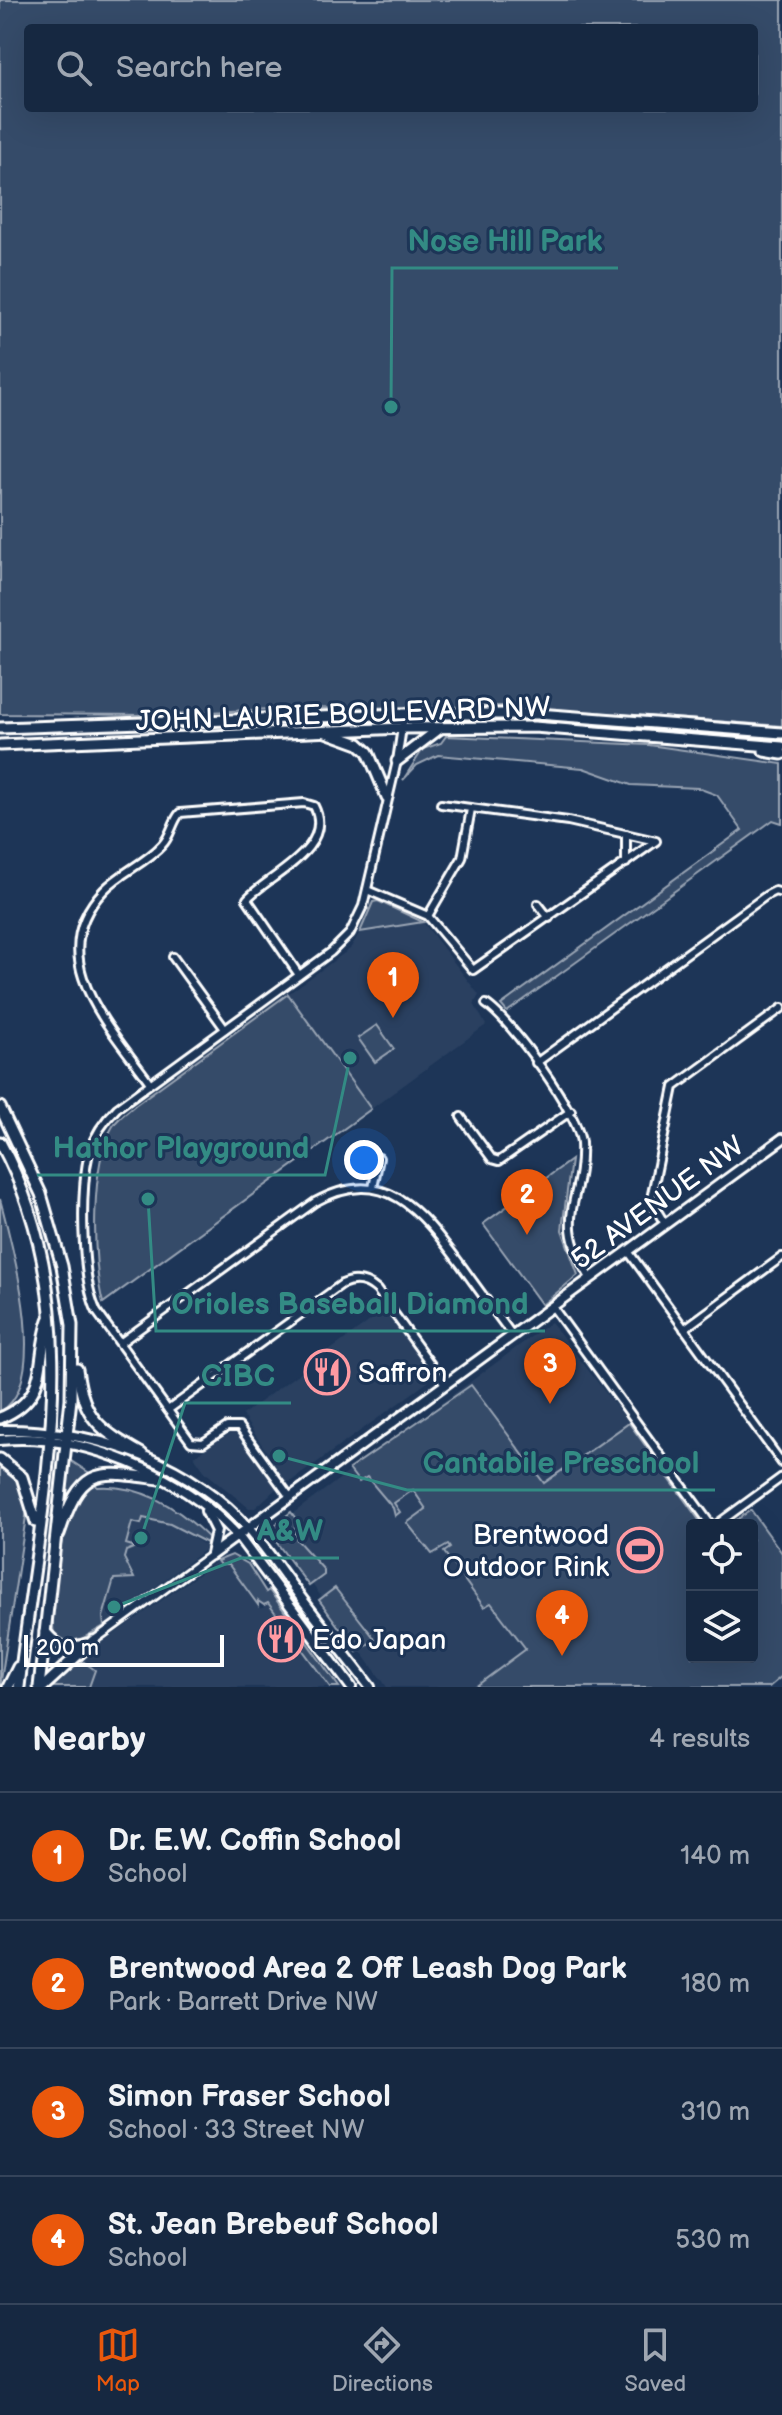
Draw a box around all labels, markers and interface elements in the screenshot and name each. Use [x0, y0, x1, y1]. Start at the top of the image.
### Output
search box [24, 24, 758, 112]
icon: search [52, 46, 96, 90]
text: Search here [116, 50, 282, 86]
callout: Nose Hill Park [392, 214, 618, 268]
text: Nose Hill Park [408, 224, 603, 260]
street label: JOHN LAURIE BOULEVARD NW [135, 691, 551, 738]
pin: 1 [367, 952, 419, 1018]
callout: Hathor Playground [37, 1121, 325, 1175]
street label: 52 AVENUE NW [565, 1130, 751, 1277]
text: Hathor Playground [53, 1131, 309, 1167]
your location [344, 1140, 384, 1180]
pin: 2 [501, 1169, 553, 1235]
callout: Orioles Baseball Diamond [156, 1277, 545, 1331]
text: Orioles Baseball Diamond [172, 1287, 528, 1323]
pin: 3 [524, 1338, 576, 1404]
restaurant icon: Saffron [303, 1348, 351, 1396]
callout: CIBC [185, 1349, 291, 1403]
place label: Saffron [358, 1357, 447, 1390]
text: CIBC [201, 1359, 275, 1395]
callout: Cantabile Preschool [407, 1436, 715, 1490]
text: Cantabile Preschool [423, 1446, 699, 1482]
callout: A&W [241, 1504, 339, 1558]
text: A&W [256, 1514, 323, 1550]
place label: Brentwood Outdoor Rink [443, 1519, 609, 1584]
map controls [686, 1519, 758, 1663]
button: locate [686, 1519, 758, 1591]
sports icon: Brentwood Outdoor Rink [616, 1526, 664, 1574]
pin: 4 [536, 1590, 588, 1656]
button: layers [686, 1591, 758, 1663]
restaurant icon: Edo Japan [257, 1615, 305, 1663]
place label: Edo Japan [312, 1624, 446, 1657]
scale bar [24, 1631, 224, 1667]
text: 200 m [36, 1635, 99, 1662]
text: Nearby [32, 1719, 146, 1760]
text: 4 results [649, 1724, 750, 1755]
text: Dr. E.W. Coffin School [108, 1823, 401, 1859]
text: 1 [53, 1841, 63, 1872]
text: 140 m [680, 1841, 750, 1872]
text: School [108, 1859, 187, 1890]
text: Brentwood Area 2 Off Leash Dog Park [108, 1951, 627, 1987]
text: 2 [50, 1969, 66, 2000]
text: 180 m [681, 1969, 750, 2000]
text: Park · Barrett Drive NW [108, 1987, 378, 2018]
text: Simon Fraser School [108, 2079, 391, 2115]
text: 3 [50, 2097, 66, 2128]
text: 310 m [680, 2097, 750, 2128]
text: School · 33 Street NW [108, 2115, 365, 2146]
text: St. Jean Brebeuf School [108, 2207, 439, 2243]
text: 4 [50, 2225, 66, 2256]
text: 530 m [675, 2225, 750, 2256]
text: School [108, 2243, 187, 2274]
tab: Map [96, 2323, 140, 2398]
tab: Directions [332, 2323, 433, 2398]
tab: Saved [624, 2323, 686, 2398]

